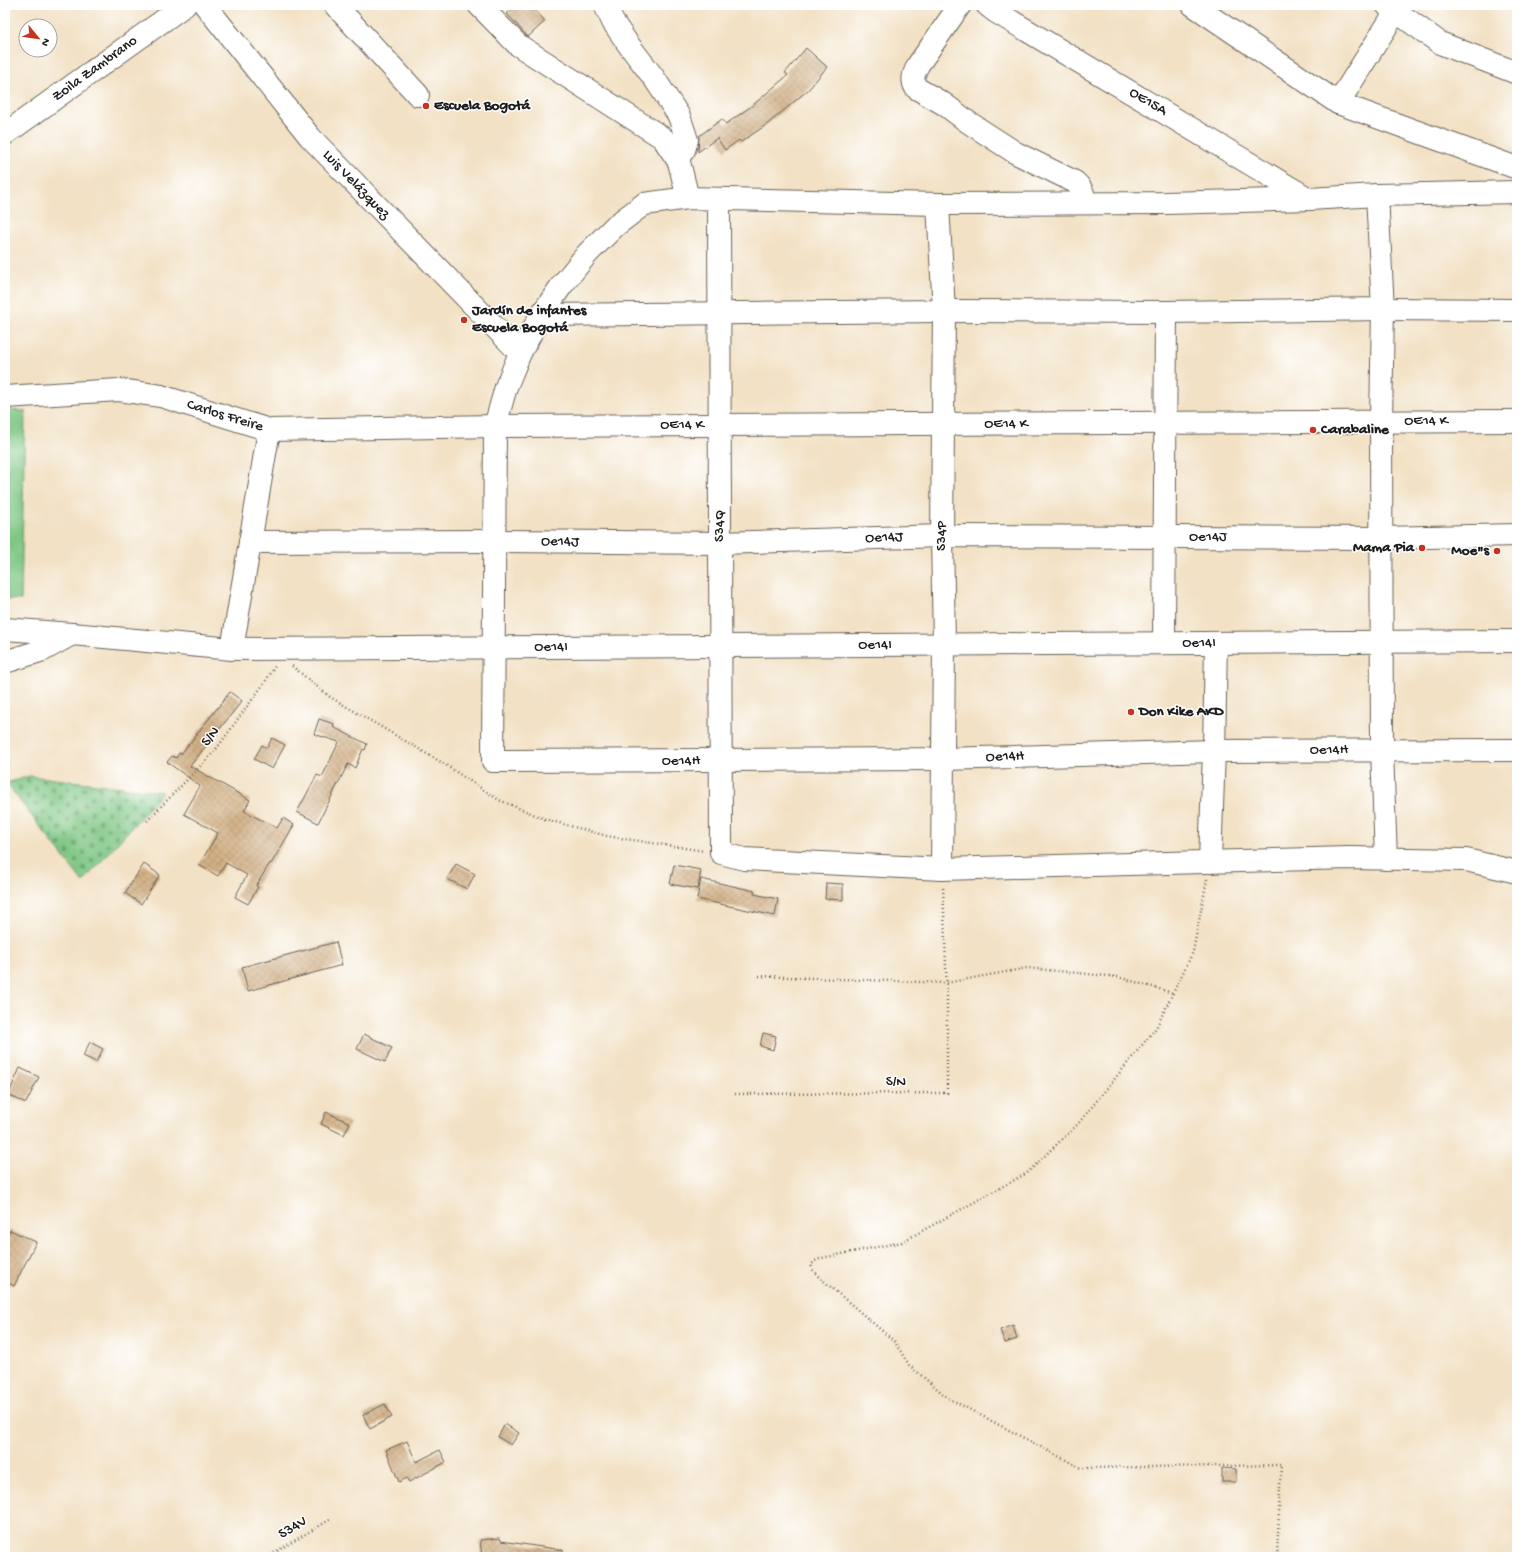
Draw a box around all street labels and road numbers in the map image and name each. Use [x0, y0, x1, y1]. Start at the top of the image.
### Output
street label: Zoila Zambrano [49, 32, 141, 106]
street label: OE15A [1126, 84, 1171, 121]
street label: Luis Velázquez [318, 147, 394, 224]
street label: Carlos Freire [185, 396, 266, 436]
street label: OE14 K [1404, 412, 1449, 430]
street label: OE14 K [984, 415, 1029, 433]
street label: OE14 K [660, 416, 705, 434]
street label: S34Q [711, 510, 729, 542]
street label: S34P [933, 520, 951, 551]
street label: Oe14J [865, 528, 904, 548]
street label: Oe14J [1189, 528, 1228, 546]
street label: Oe14J [541, 533, 580, 551]
street label: Oe14I [1182, 634, 1216, 652]
street label: Oe14I [858, 636, 892, 654]
street label: Oe14I [534, 638, 568, 656]
street label: S/N [198, 723, 224, 751]
street label: Oe14H [1310, 741, 1349, 759]
street label: Oe14H [985, 747, 1025, 767]
street label: Oe14H [662, 752, 701, 770]
street label: S/N [886, 1073, 906, 1091]
street label: S34V [275, 1513, 311, 1543]

